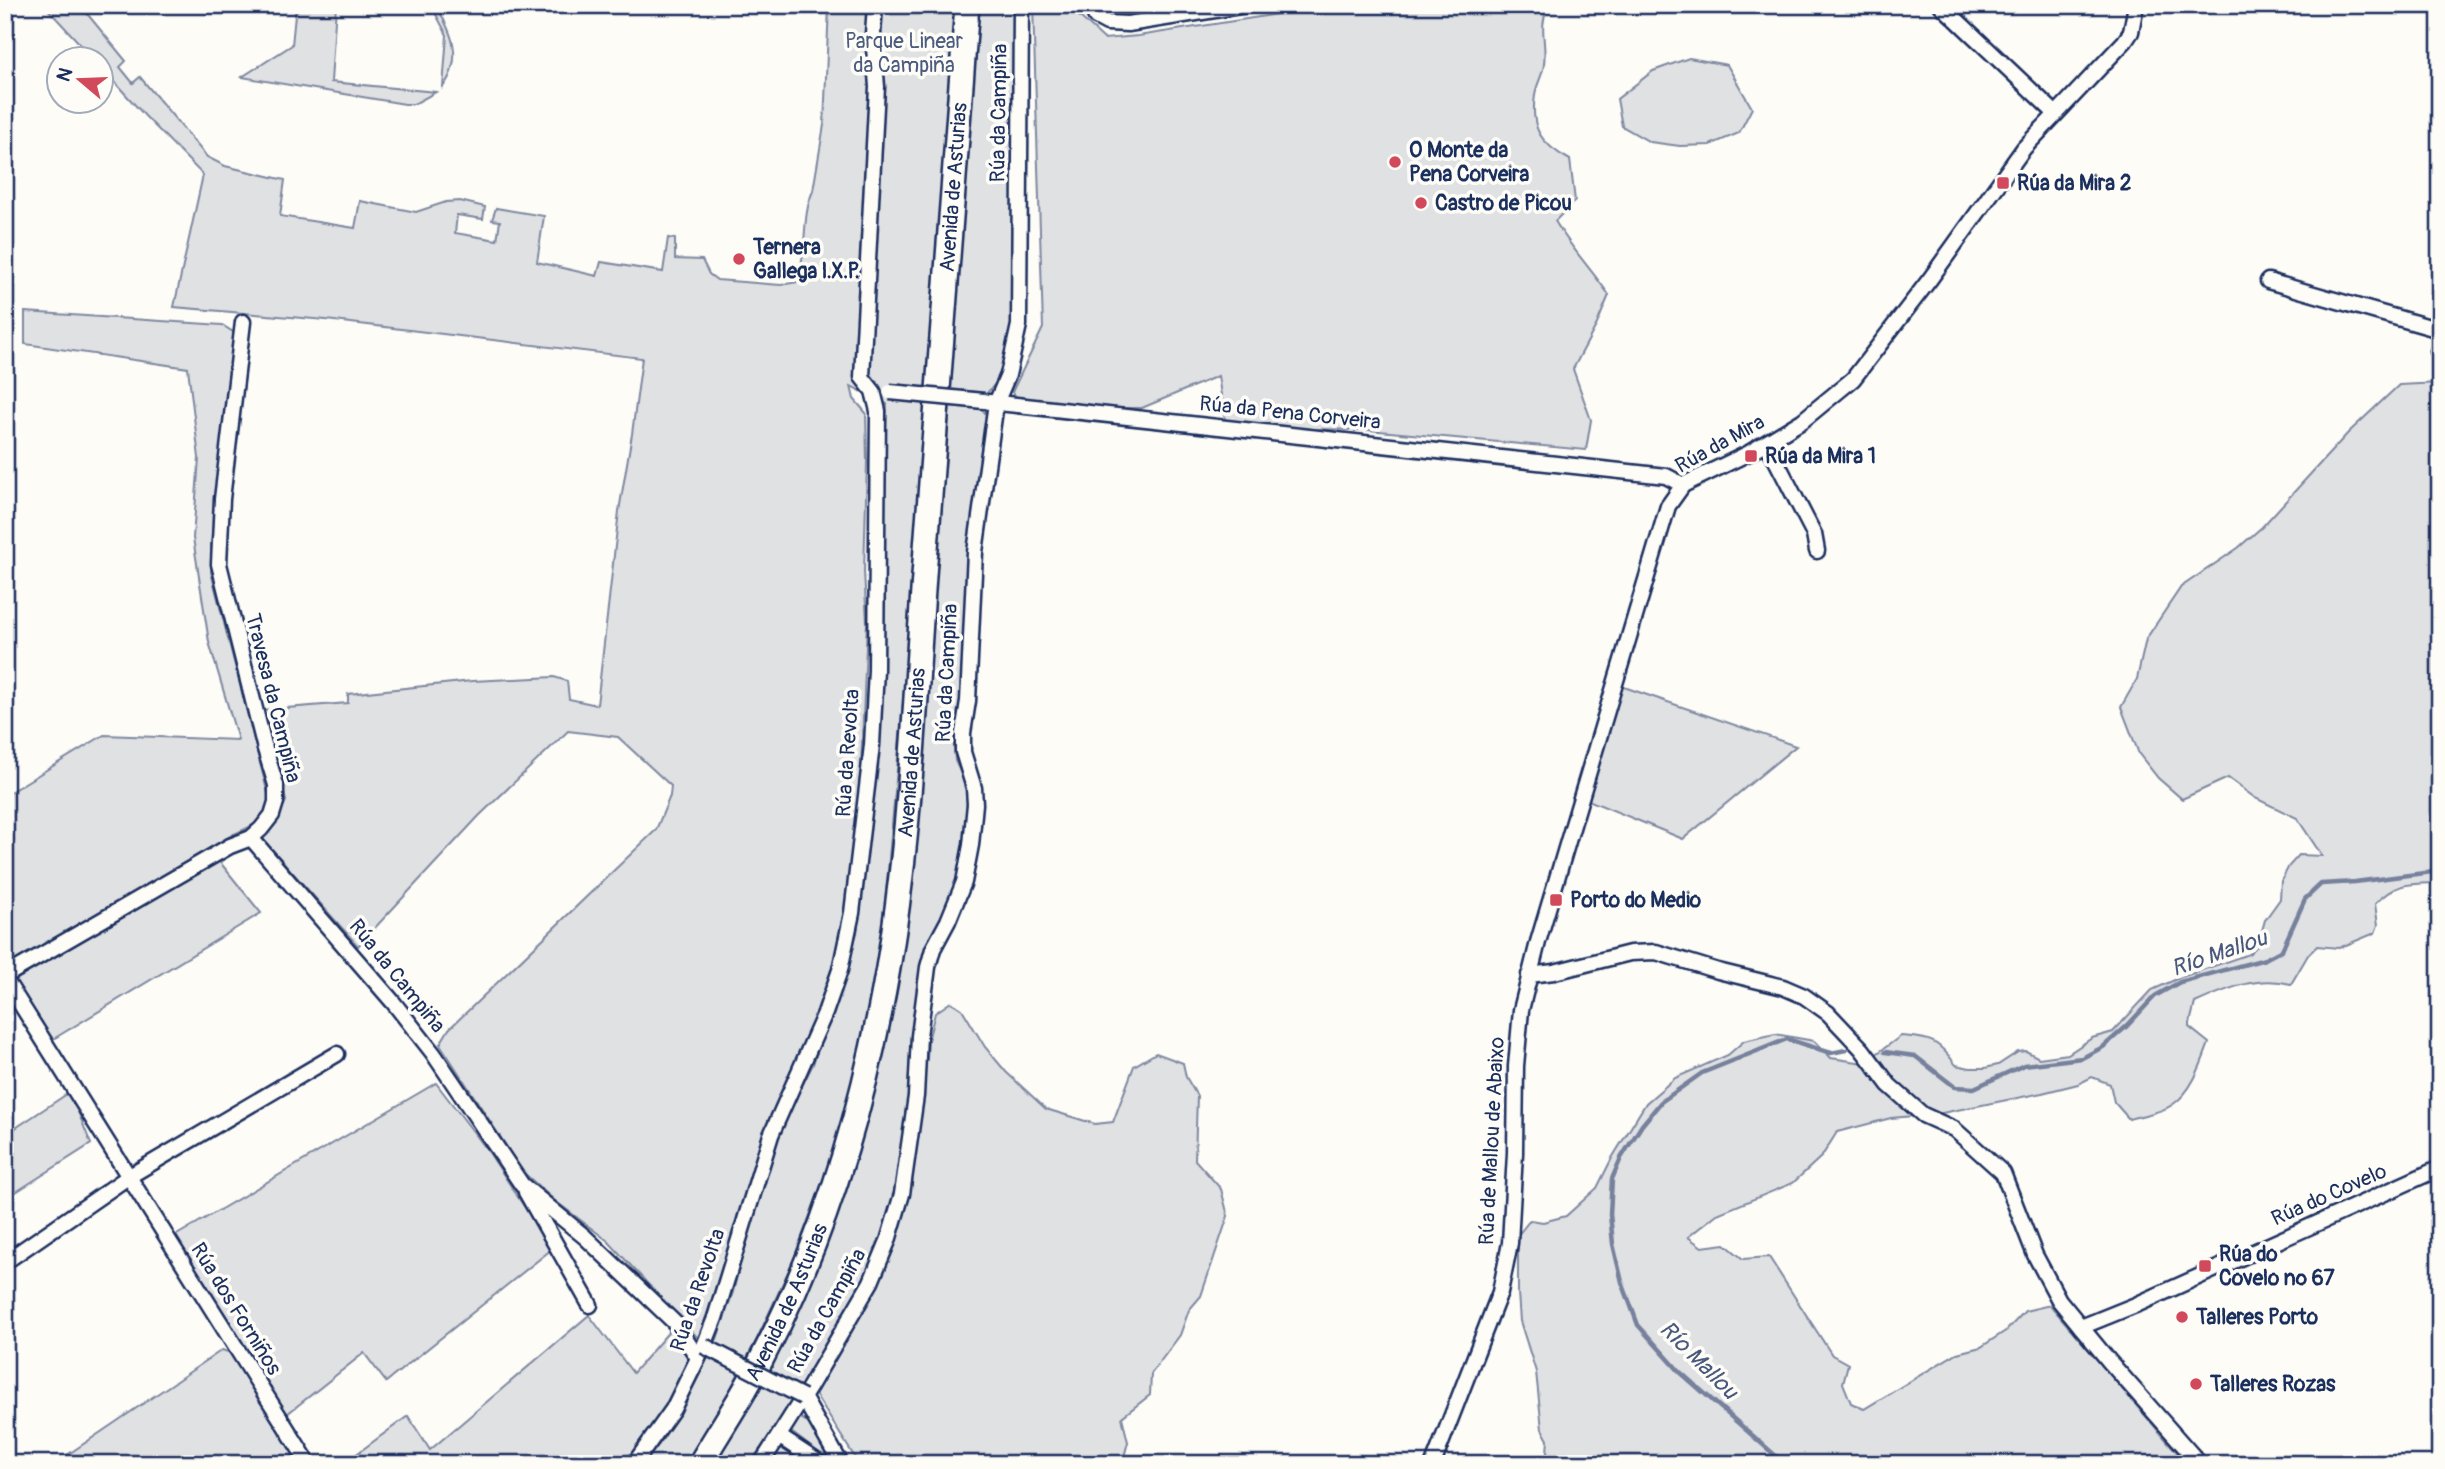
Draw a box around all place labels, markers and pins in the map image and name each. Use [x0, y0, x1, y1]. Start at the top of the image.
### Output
place label: O Monte da Pena Corveira [1409, 137, 1530, 188]
marker: O Monte da Pena Corveira [1387, 154, 1403, 170]
place label: Rúa da Mira 2 [2017, 170, 2132, 197]
marker: Rúa da Mira 2 [1995, 175, 2011, 191]
place label: Castro de Picou [1435, 190, 1572, 217]
marker: Castro de Picou [1413, 195, 1429, 211]
place label: Ternera Gallega l.X.P. [752, 234, 860, 285]
marker: Ternera Gallega l.X.P. [731, 251, 747, 267]
place label: Rúa da Mira 1 [1765, 443, 1876, 470]
marker: Rúa da Mira 1 [1743, 448, 1759, 464]
place label: Porto do Medio [1570, 887, 1702, 914]
marker: Porto do Medio [1548, 892, 1564, 908]
place label: Rúa do Covelo nº 67 [2219, 1241, 2336, 1292]
marker: Rúa do Covelo nº 67 [2197, 1258, 2213, 1274]
place label: Talleres Porto [2195, 1304, 2319, 1331]
marker: Talleres Porto [2174, 1309, 2190, 1325]
place label: Talleres Rozas [2209, 1371, 2336, 1398]
marker: Talleres Rozas [2188, 1376, 2204, 1392]

